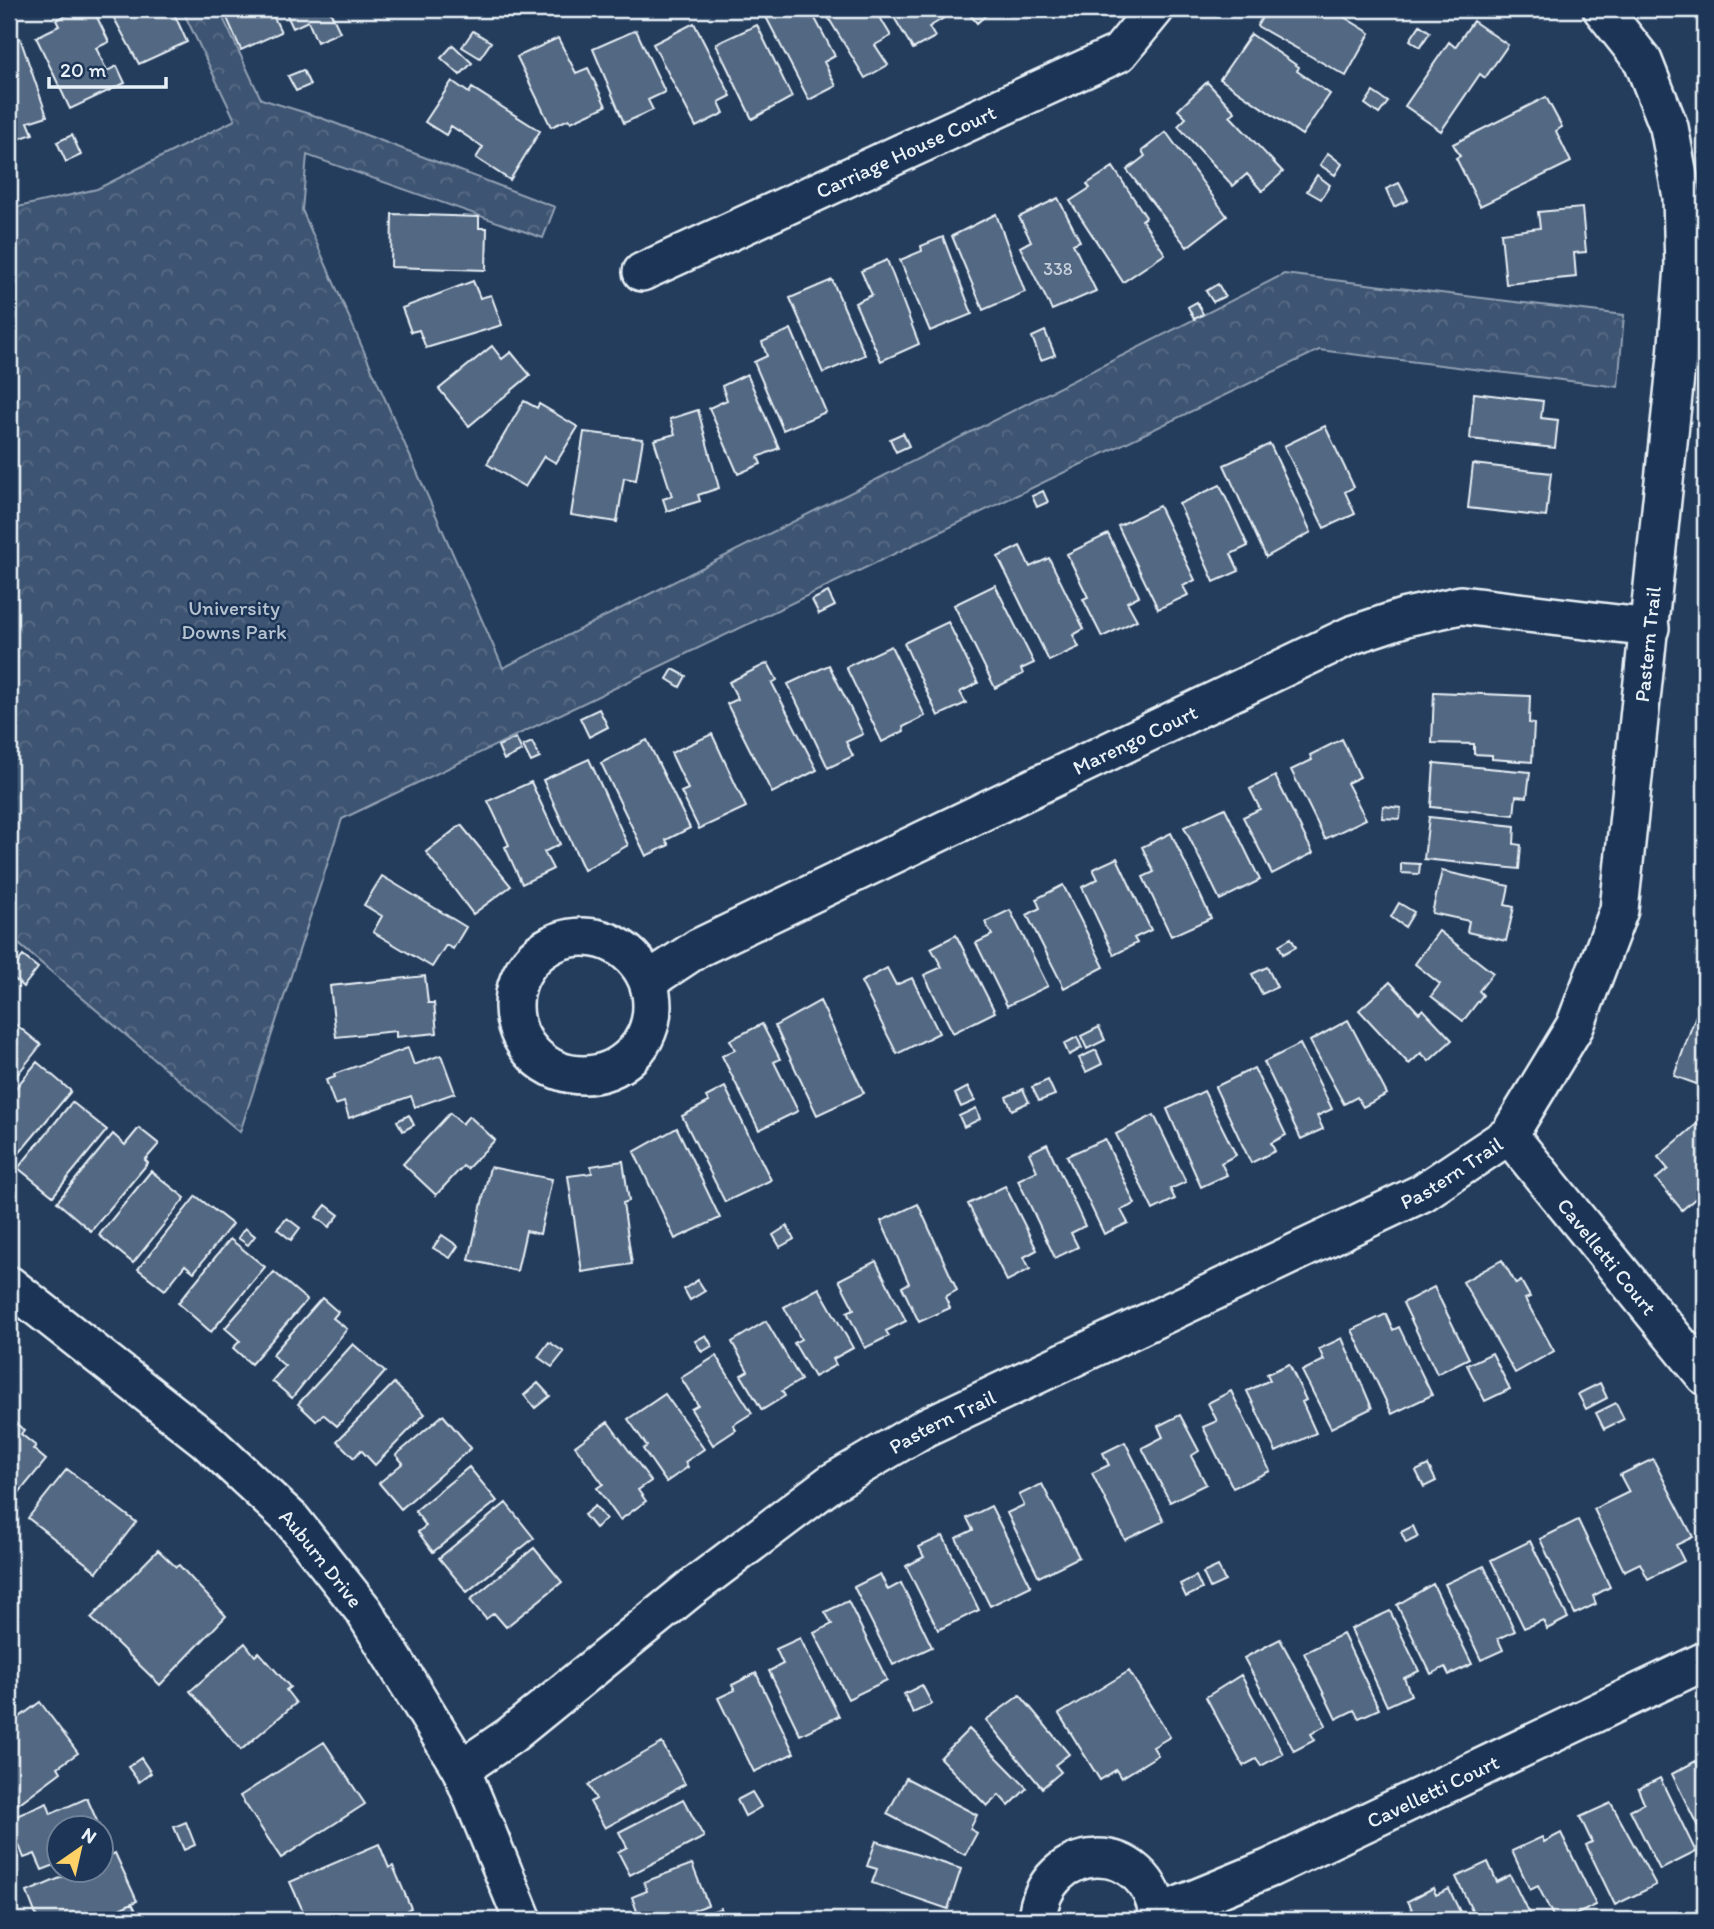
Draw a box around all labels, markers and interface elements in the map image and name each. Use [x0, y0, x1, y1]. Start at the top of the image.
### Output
scale bar [49, 46, 166, 90]
text: 20 m [60, 57, 107, 82]
street label: Carriage House Court [812, 99, 1000, 203]
house number: 338 [1043, 258, 1073, 280]
street label: Pastern Trail [1628, 585, 1665, 703]
park label: University Downs Park [181, 595, 287, 644]
street label: Marengo Court [1068, 699, 1201, 779]
street label: Pastern Trail [1396, 1131, 1507, 1214]
street label: Cavelletti Court [1553, 1193, 1662, 1320]
street label: Pastern Trail [884, 1384, 999, 1459]
street label: Auburn Drive [275, 1503, 368, 1612]
street label: Cavelletti Court [1362, 1749, 1503, 1833]
north arrow [46, 1814, 116, 1884]
text: N [77, 1822, 101, 1848]

